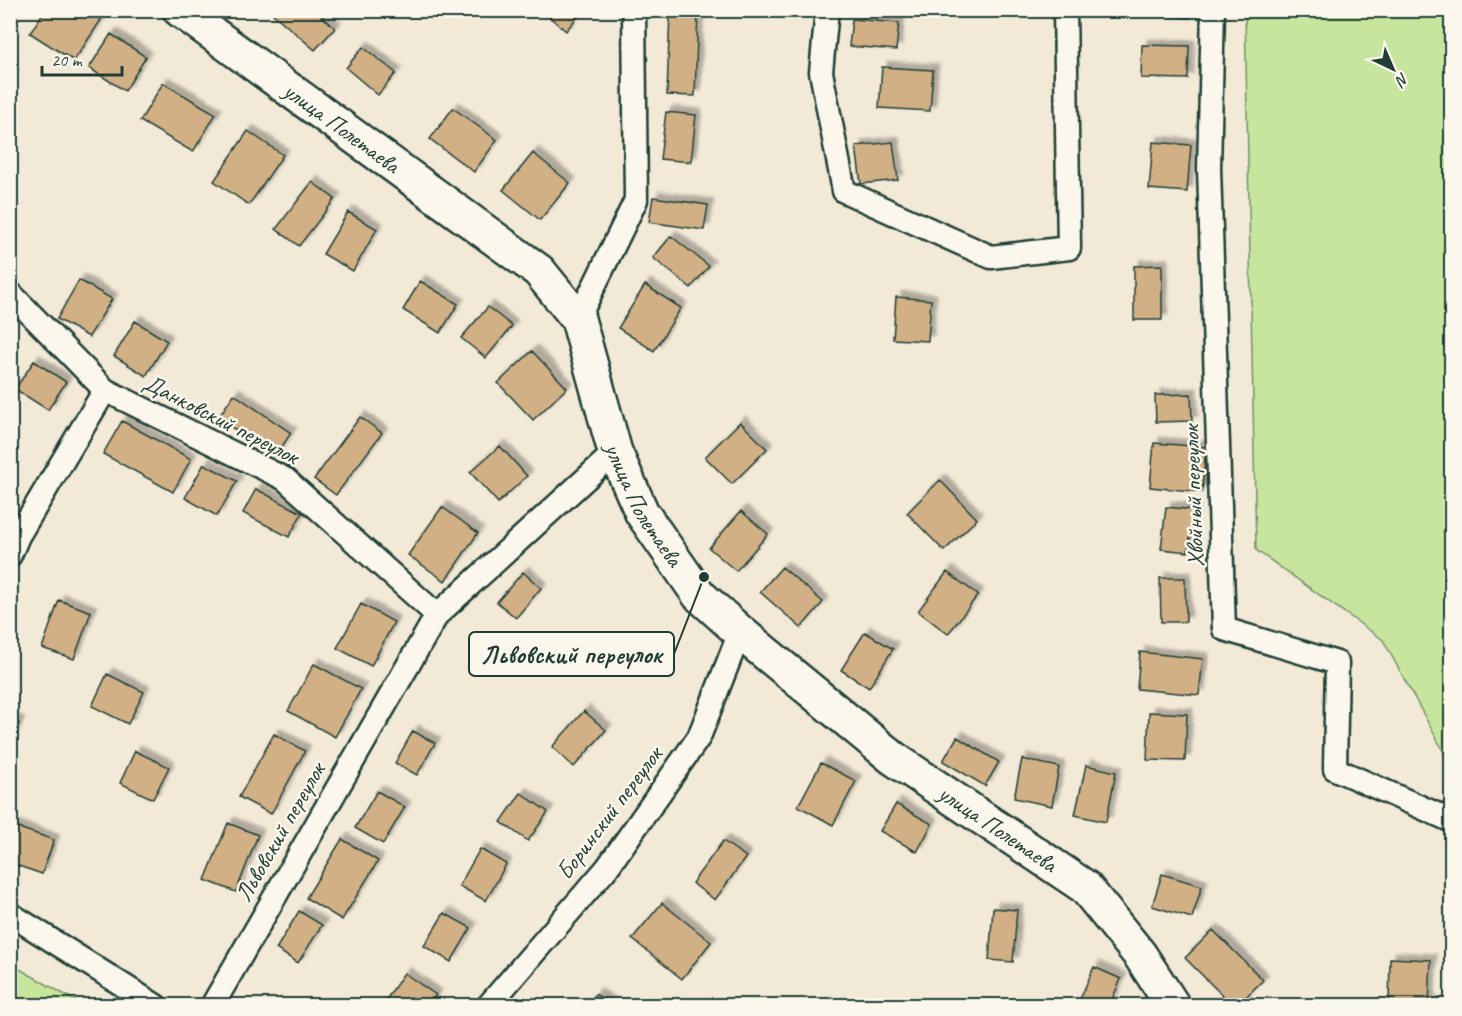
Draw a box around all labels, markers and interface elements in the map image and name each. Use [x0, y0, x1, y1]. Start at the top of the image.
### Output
scale bar [42, 39, 122, 77]
north arrow [1363, 39, 1423, 99]
text: 20 m [51, 49, 84, 71]
text: N [1390, 68, 1413, 92]
street label: улица Полетаева [276, 74, 407, 181]
street label: Данковский переулок [138, 367, 306, 472]
street label: Хвойный переулок [1175, 422, 1210, 568]
street label: улица Полетаева [598, 438, 690, 573]
callout: Львовский переулок [469, 632, 674, 676]
text: Львовский переулок [481, 638, 664, 671]
street label: Боринский переулок [549, 739, 670, 885]
street label: Львовский переулок [228, 755, 333, 907]
street label: улица Полетаева [931, 777, 1064, 880]

